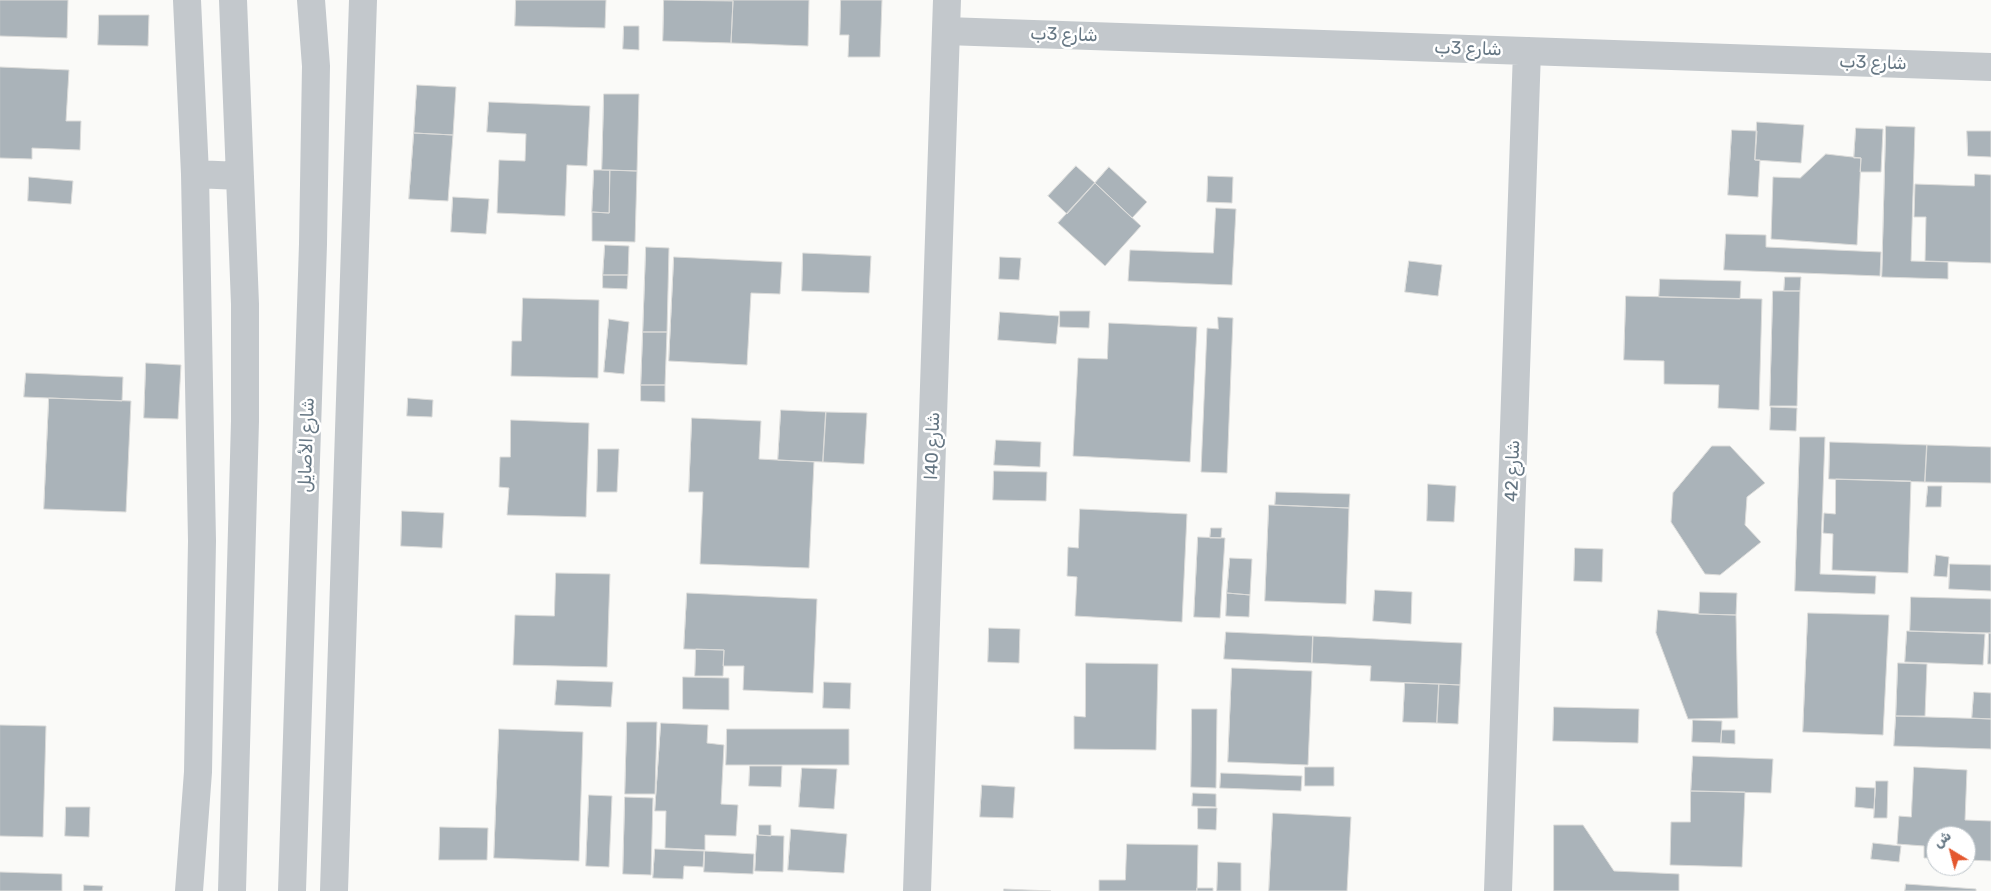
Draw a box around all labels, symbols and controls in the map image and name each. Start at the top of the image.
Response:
street label: شارع 3ب [1030,23,1098,47]
street label: شارع 3ب [1434,37,1502,61]
street label: شارع 3ب [1839,51,1907,75]
street label: شارع الأصايل [295,397,319,493]
street label: شارع 40ا [921,412,945,480]
street label: شارع 42 [1501,440,1525,502]
north arrow [1926,826,1976,876]
text: ش [1930,827,1954,852]

